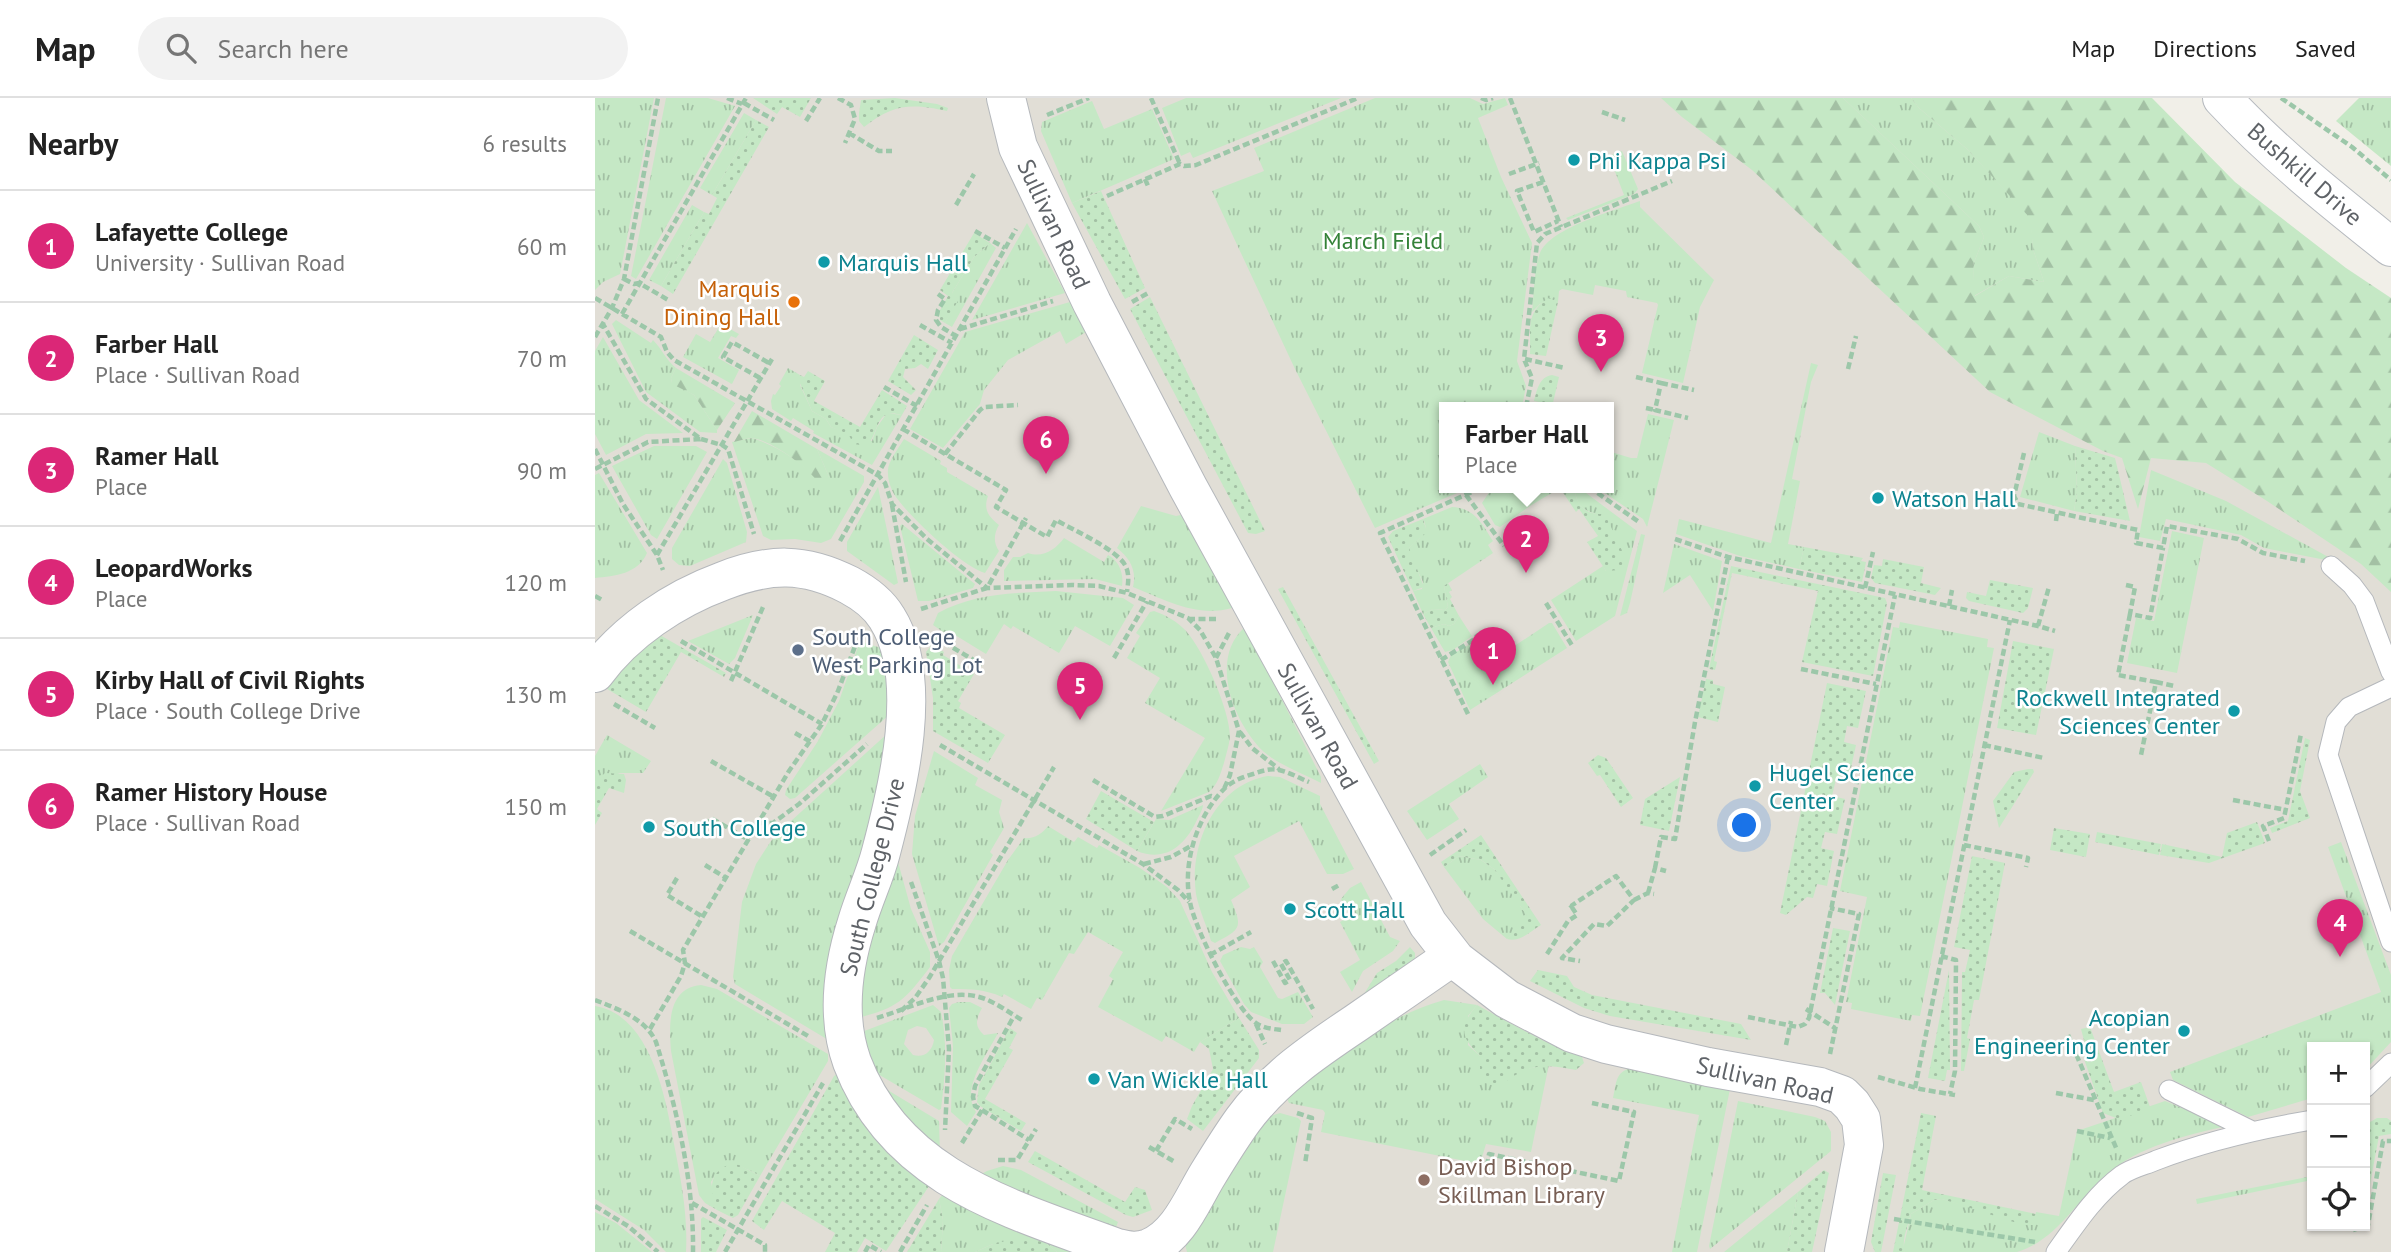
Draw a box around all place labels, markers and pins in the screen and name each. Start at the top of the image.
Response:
place label: Phi Kappa Psi [1588,145,1727,176]
marker: Phi Kappa Psi [1566,152,1582,168]
place label: Marquis Hall [838,247,968,278]
marker: Marquis Hall [816,254,832,270]
place label: Marquis Dining Hall [664,273,780,332]
marker: Marquis Dining Hall [786,294,802,310]
pin: 3 [1578,314,1624,372]
pin: 6 [1023,416,1069,474]
place label: Watson Hall [1892,483,2015,514]
marker: Watson Hall [1870,490,1886,506]
pin: 2 [1503,515,1549,573]
place label: South College West Parking Lot [812,621,983,680]
pin: 1 [1470,627,1516,685]
marker: South College West Parking Lot [790,642,806,658]
pin: 5 [1057,662,1103,720]
place label: Rockwell Integrated Sciences Center [2016,682,2220,741]
marker: Rockwell Integrated Sciences Center [2226,703,2242,719]
place label: Hugel Science Center [1769,757,1914,816]
marker: Hugel Science Center [1747,778,1763,794]
place label: South College [663,812,806,843]
marker: South College [641,819,657,835]
place label: Scott Hall [1304,894,1405,925]
pin: 4 [2317,899,2363,957]
marker: Scott Hall [1282,901,1298,917]
place label: Acopian Engineering Center [1974,1002,2170,1061]
marker: Acopian Engineering Center [2176,1023,2192,1039]
place label: Van Wickle Hall [1107,1064,1268,1095]
marker: Van Wickle Hall [1086,1071,1102,1087]
place label: David Bishop Skillman Library [1438,1151,1605,1210]
marker: David Bishop Skillman Library [1416,1172,1432,1188]

